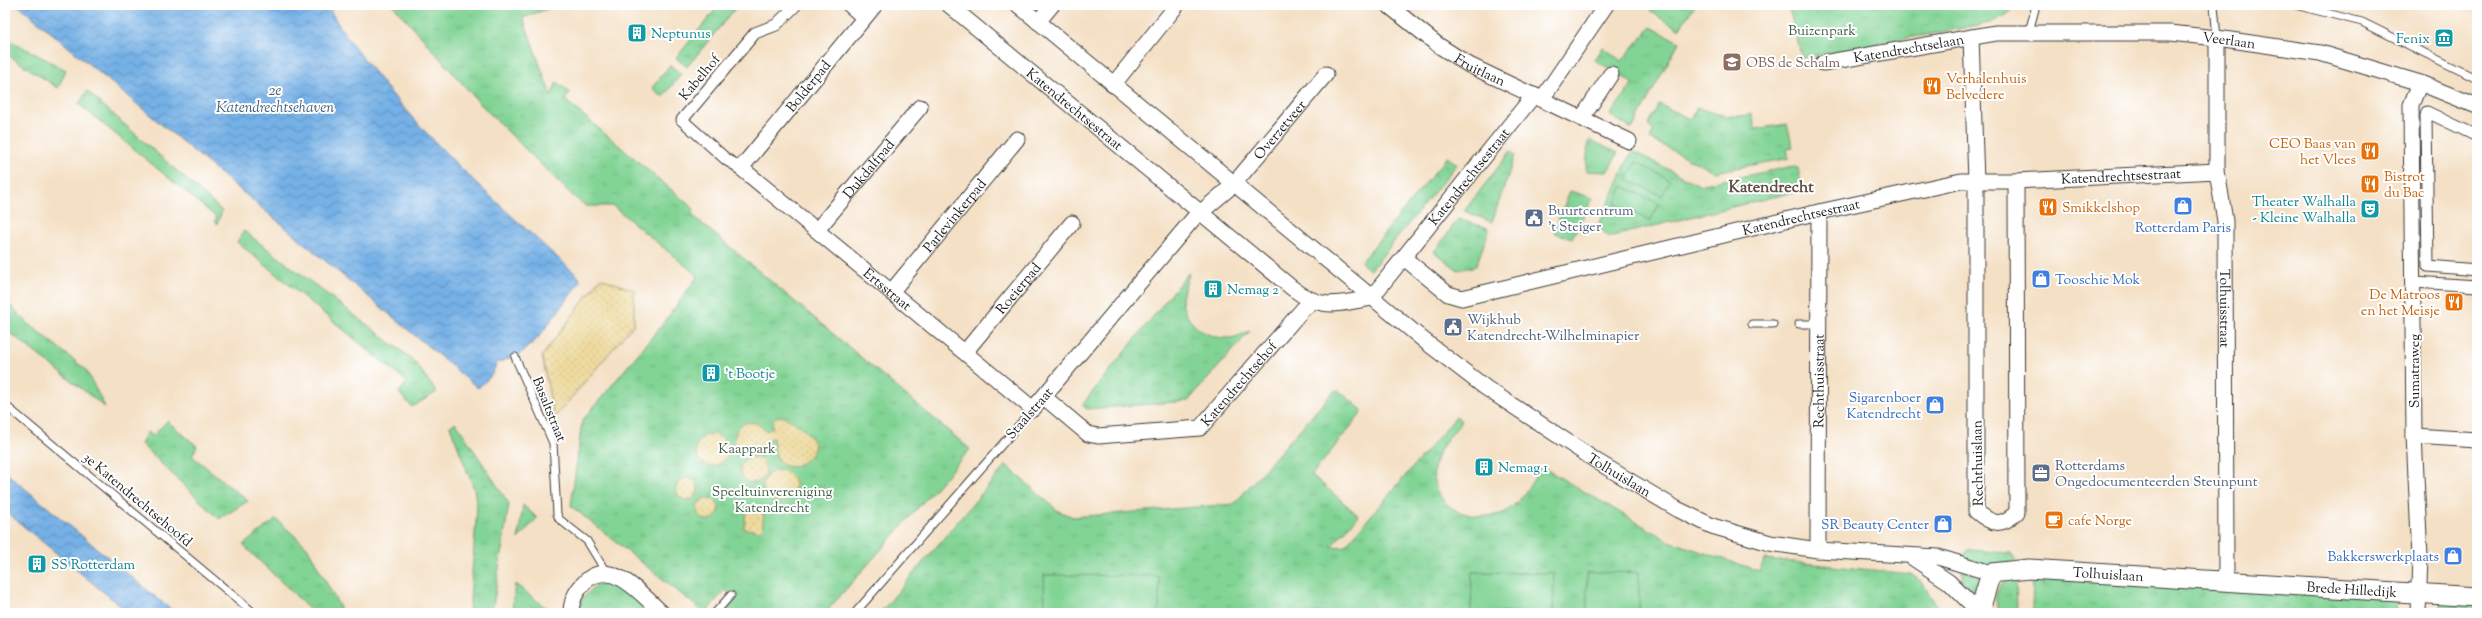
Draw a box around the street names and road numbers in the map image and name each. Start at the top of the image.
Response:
street label: Veerlaan [2201,29,2257,55]
street label: Katendrechtselaan [1852,31,1966,70]
street label: Kabelhof [675,50,727,106]
street label: Fruitlaan [1450,50,1508,93]
street label: Bolderpad [782,57,837,118]
street label: Katendrechtsestraat [1021,64,1126,156]
street label: Overzetveer [1250,96,1312,165]
street label: Katendrechtsestraat [1425,125,1516,231]
street label: Dukdalfpad [839,136,901,204]
street label: Katendrechtsestraat [2061,165,2182,191]
street label: Parlevinkerpad [919,175,992,258]
street label: Katendrechtsestraat [1741,195,1862,242]
street label: Roeierpad [992,259,1047,319]
street label: Ertsstraat [858,265,915,317]
street label: Tolhuisstraat [2213,269,2233,348]
street label: Rechthuisstraat [1810,334,1831,428]
street label: Sumatraweg [2406,334,2426,408]
street label: Katendrechtsehof [1197,337,1284,432]
street label: Basaltstraat [526,374,570,446]
street label: Staalstraat [1002,384,1059,445]
street label: Rechthuislaan [1968,420,1990,506]
street label: 3e Katendrechtsehoofd [78,449,196,552]
street label: Tolhuislaan [1583,450,1654,503]
street label: Tolhuislaan [2072,564,2144,588]
street label: Brede Hilledijk [2306,578,2398,604]

